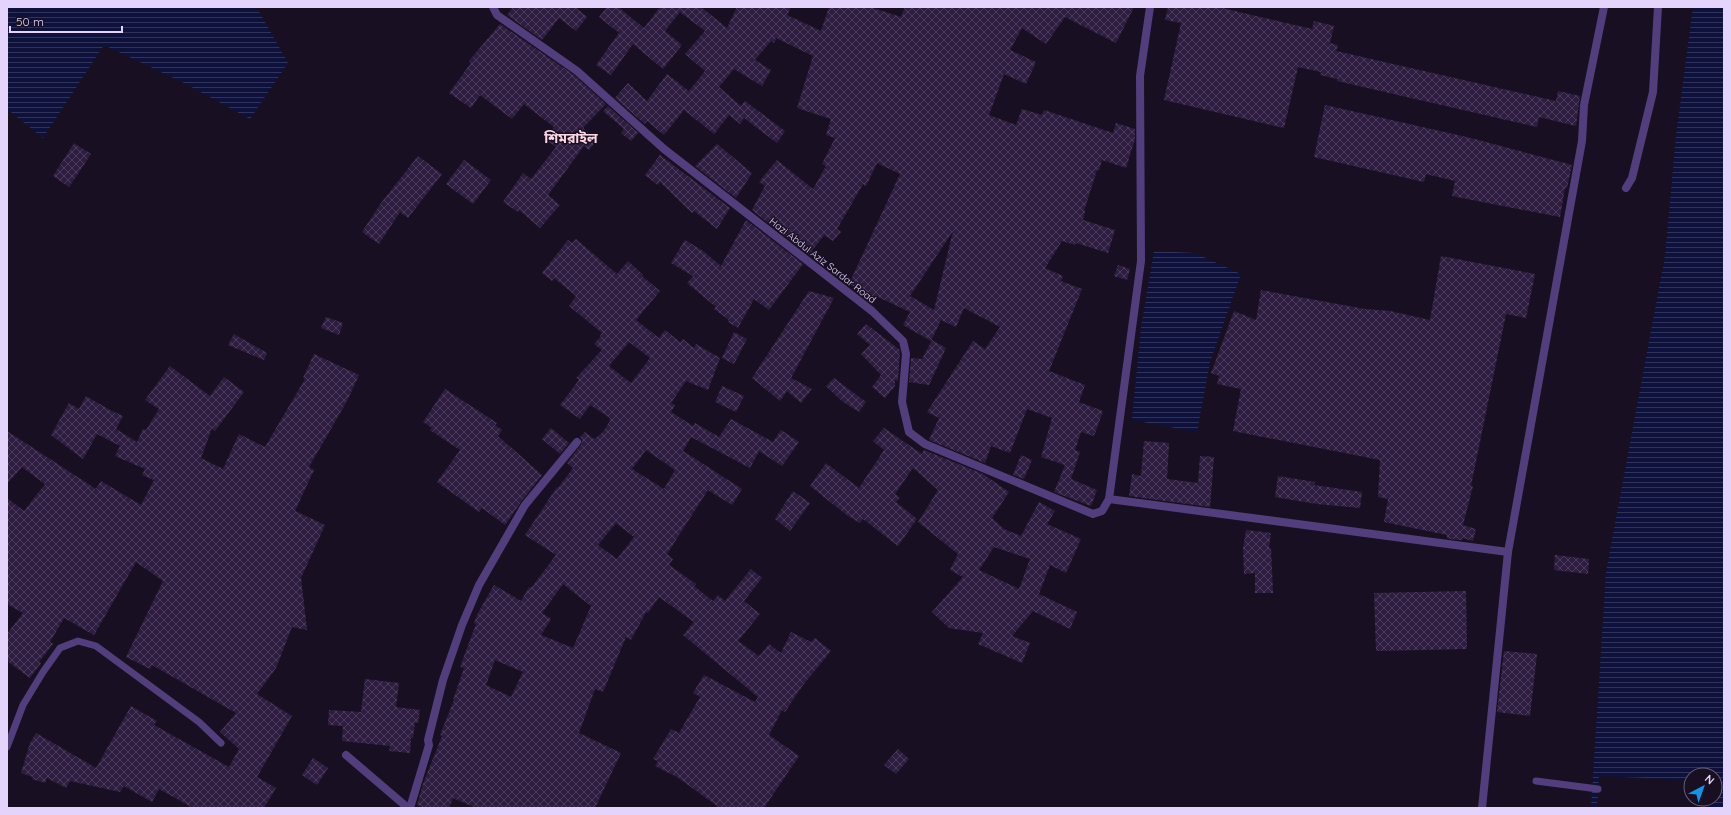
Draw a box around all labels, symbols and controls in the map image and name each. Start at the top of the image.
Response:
scale bar [10,8,122,34]
text: 50 m [16,14,44,29]
district label: শিমরাইল [543,129,598,147]
street label: Hazi Abdul Aziz Sardar Road [767,215,879,306]
north arrow [1683,767,1723,807]
text: N [1702,772,1717,787]

